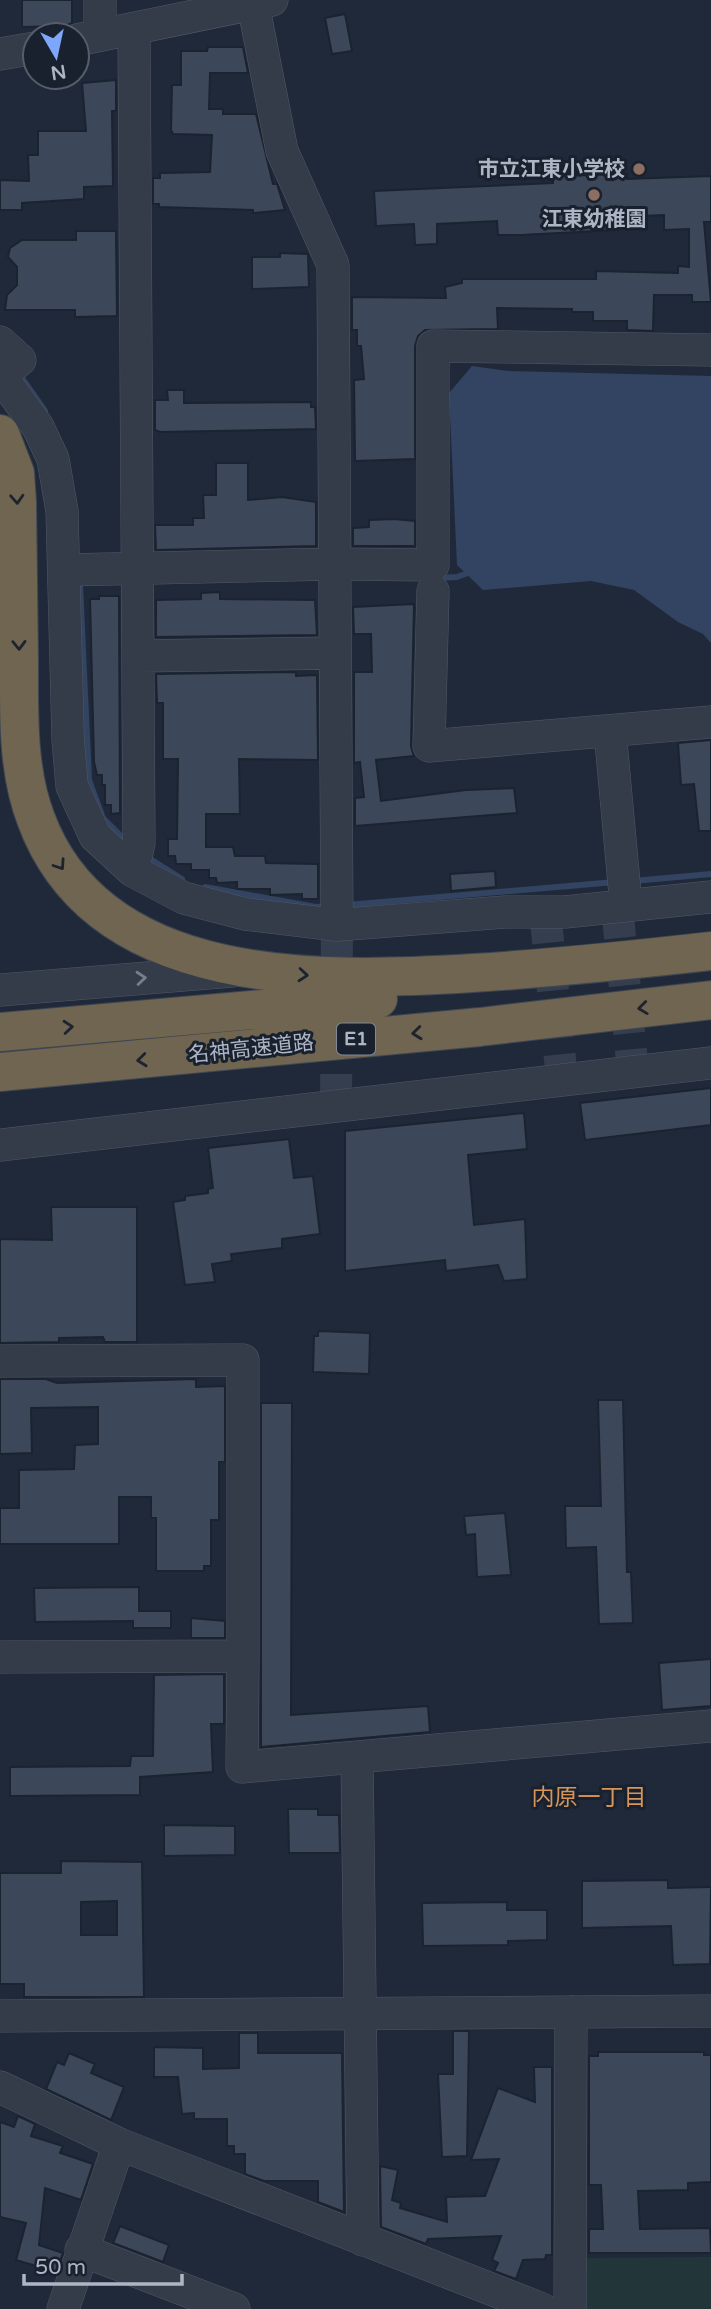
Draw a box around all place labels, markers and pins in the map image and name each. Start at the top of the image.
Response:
place label: 市立江東小学校 [478,157,625,182]
marker: 市立江東小学校 [631,161,647,177]
marker: 江東幼稚園 [586,187,602,203]
place label: 江東幼稚園 [542,207,647,232]

